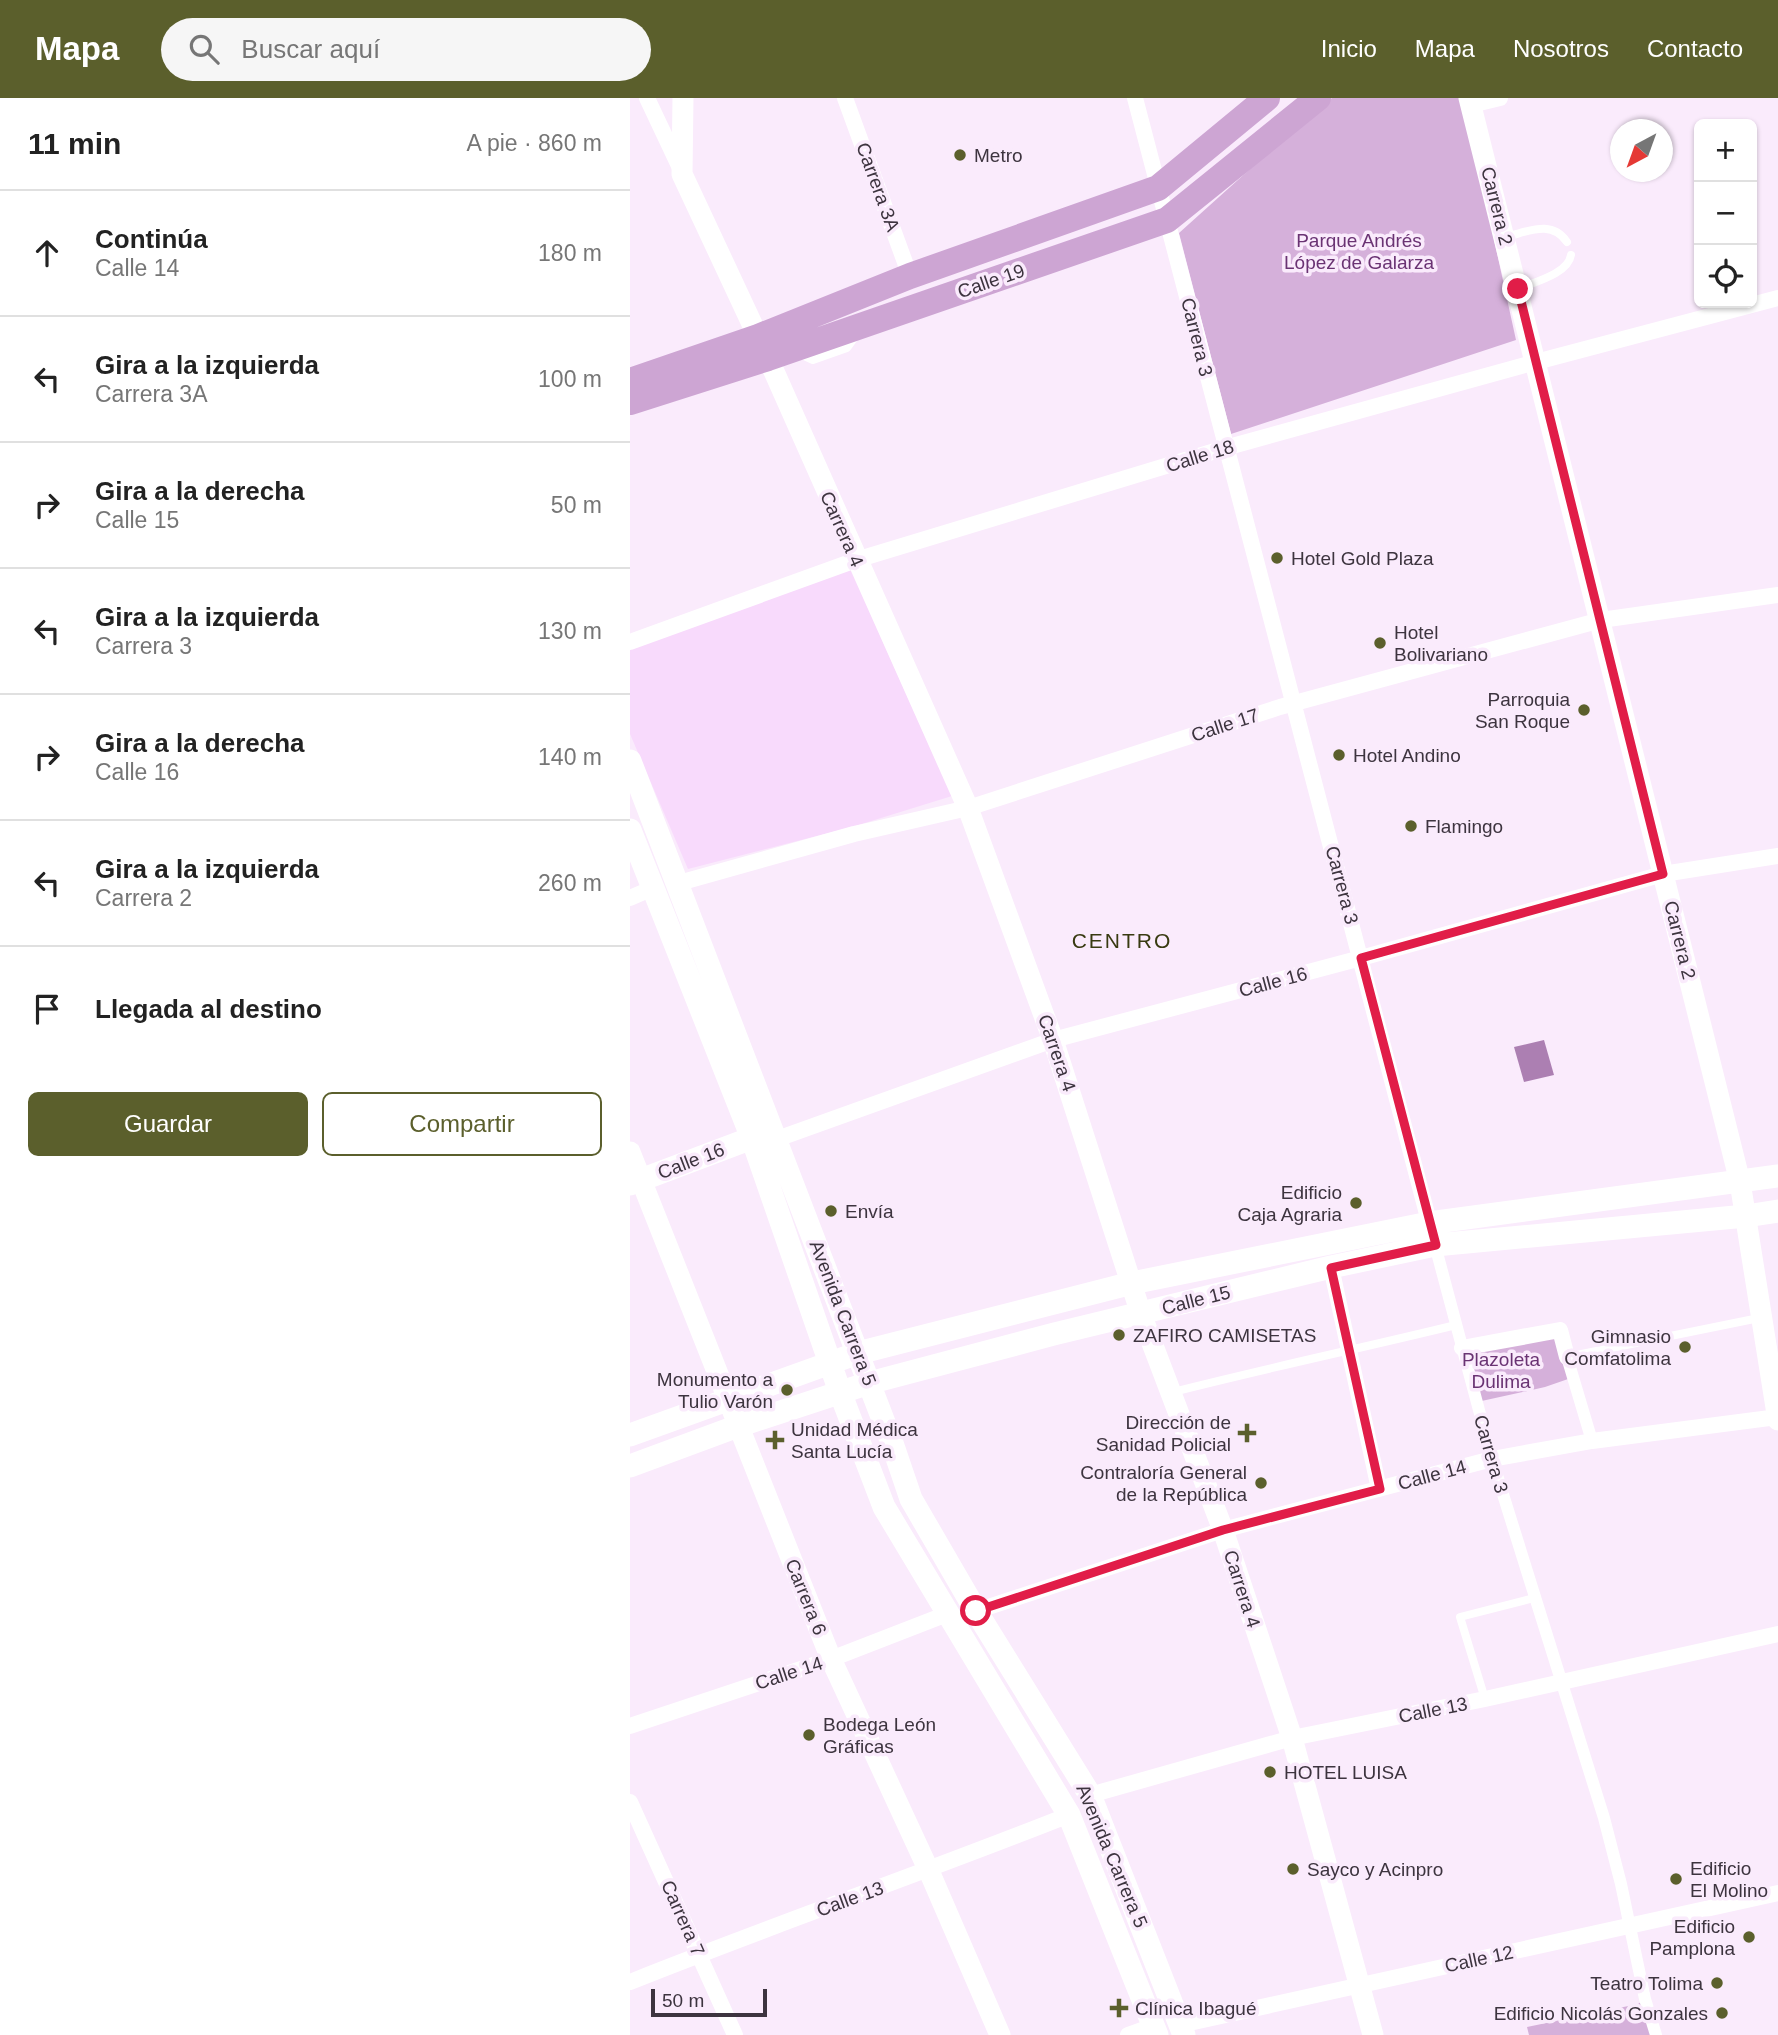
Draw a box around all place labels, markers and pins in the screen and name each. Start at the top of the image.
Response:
place label: Metro [974,145,1023,166]
marker: Metro [952,147,968,163]
place label: Hotel Gold Plaza [1291,548,1434,569]
marker: Hotel Gold Plaza [1269,550,1285,566]
place label: Hotel Bolivariano [1394,622,1488,665]
marker: Hotel Bolivariano [1372,635,1388,651]
place label: Parroquia San Roque [1475,689,1570,732]
marker: Parroquia San Roque [1576,702,1592,718]
place label: Hotel Andino [1353,745,1461,766]
marker: Hotel Andino [1331,747,1347,763]
place label: Flamingo [1425,816,1503,837]
marker: Flamingo [1403,818,1419,834]
place label: Edificio Caja Agraria [1237,1182,1342,1225]
marker: Edificio Caja Agraria [1348,1195,1364,1211]
place label: Envía [845,1201,894,1222]
marker: Envía [823,1203,839,1219]
place label: ZAFIRO CAMISETAS [1133,1325,1316,1346]
place label: Gimnasio Comfatolima [1564,1326,1671,1369]
marker: ZAFIRO CAMISETAS [1111,1327,1127,1343]
marker: Gimnasio Comfatolima [1677,1339,1693,1355]
place label: Monumento a Tulio Varón [657,1369,773,1412]
marker: Monumento a Tulio Varón [779,1382,795,1398]
place label: Dirección de Sanidad Policial [1096,1412,1231,1455]
place label: Unidad Médica Santa Lucía [791,1419,918,1462]
marker: Dirección de Sanidad Policial [1237,1423,1257,1443]
marker: Unidad Médica Santa Lucía [765,1430,785,1450]
place label: Contraloría General de la República [1080,1462,1247,1505]
marker: Contraloría General de la República [1253,1475,1269,1491]
place label: Bodega León Gráficas [823,1714,936,1757]
marker: Bodega León Gráficas [801,1727,817,1743]
place label: HOTEL LUISA [1284,1762,1407,1783]
marker: HOTEL LUISA [1262,1764,1278,1780]
place label: Edificio El Molino [1690,1858,1768,1901]
place label: Sayco y Acinpro [1307,1859,1443,1880]
marker: Sayco y Acinpro [1285,1861,1301,1877]
marker: Edificio El Molino [1668,1871,1684,1887]
place label: Edificio Pamplona [1649,1916,1735,1959]
marker: Edificio Pamplona [1741,1929,1757,1945]
place label: Teatro Tolima [1590,1973,1703,1994]
marker: Teatro Tolima [1709,1975,1725,1991]
marker: Clínica Ibagué [1109,1998,1129,2018]
place label: Clínica Ibagué [1135,1998,1256,2019]
place label: Edificio Nicolás Gonzales [1494,2003,1708,2024]
marker: Edificio Nicolás Gonzales [1714,2005,1730,2021]

